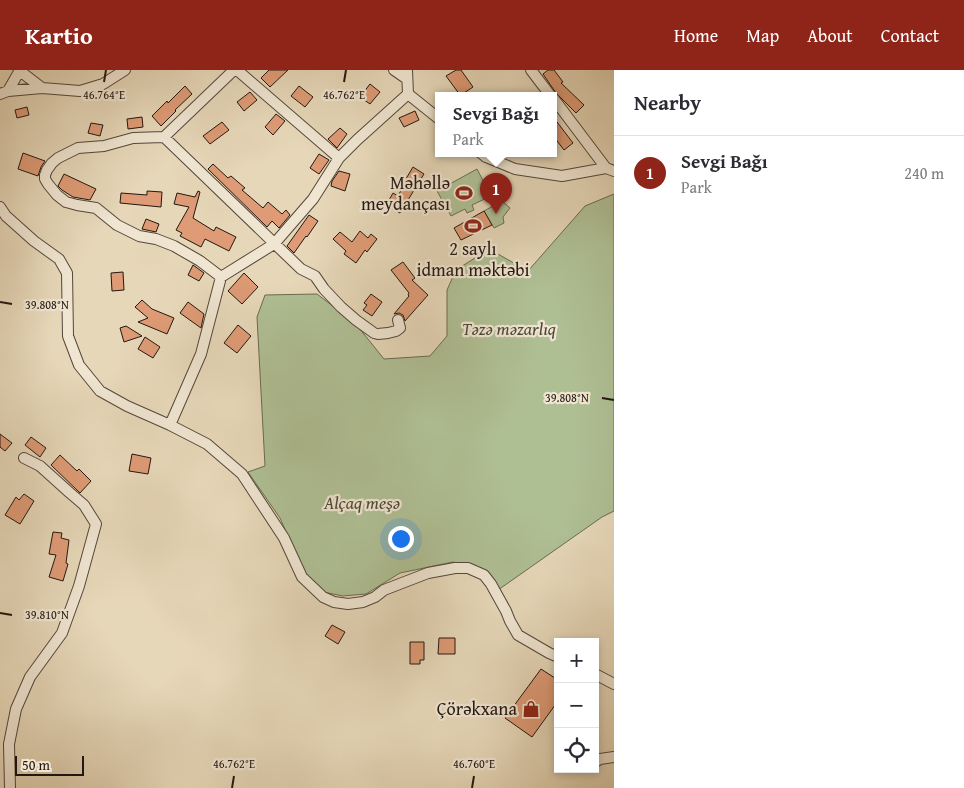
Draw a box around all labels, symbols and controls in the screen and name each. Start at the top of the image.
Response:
text: Kartio [25,18,93,53]
text: Home [674,22,718,49]
text: Map [746,22,779,49]
text: About [807,22,853,49]
text: Contact [881,22,939,49]
text: 46.764°E [83,86,125,103]
text: 46.762°E [323,86,365,103]
text: Nearby [634,87,701,118]
popup [435,92,557,157]
text: Sevgi Bağı [453,99,539,127]
text: Park [453,127,484,151]
text: Sevgi Bağı [681,147,768,175]
text: 1 [646,161,654,185]
text: 240 m [904,161,944,185]
place label: Məhəllə meydançası [361,169,450,217]
pin: 1 [480,173,512,214]
text: Park [681,175,712,199]
sports icon: Məhəllə meydançası [454,183,474,203]
sports icon: 2 saylı idman məktəbi [463,216,483,236]
place label: 2 saylı idman məktəbi [416,235,530,283]
text: 39.808°N [25,296,69,313]
park label: Təzə məzarlıq [462,315,557,342]
text: 39.808°N [545,389,589,406]
park label: Alçaq meşə [323,489,400,516]
your location [388,526,414,552]
text: 39.810°N [25,606,69,623]
map controls [554,638,599,773]
button: + [554,638,599,683]
button: − [554,683,599,728]
place label: Çörəkxana [437,695,517,722]
shop icon: Çörəkxana [521,699,541,719]
button: locate [554,728,599,773]
scale bar [15,753,84,776]
text: 50 m [22,755,50,775]
text: 46.762°E [213,755,255,772]
text: 46.760°E [453,755,495,772]

